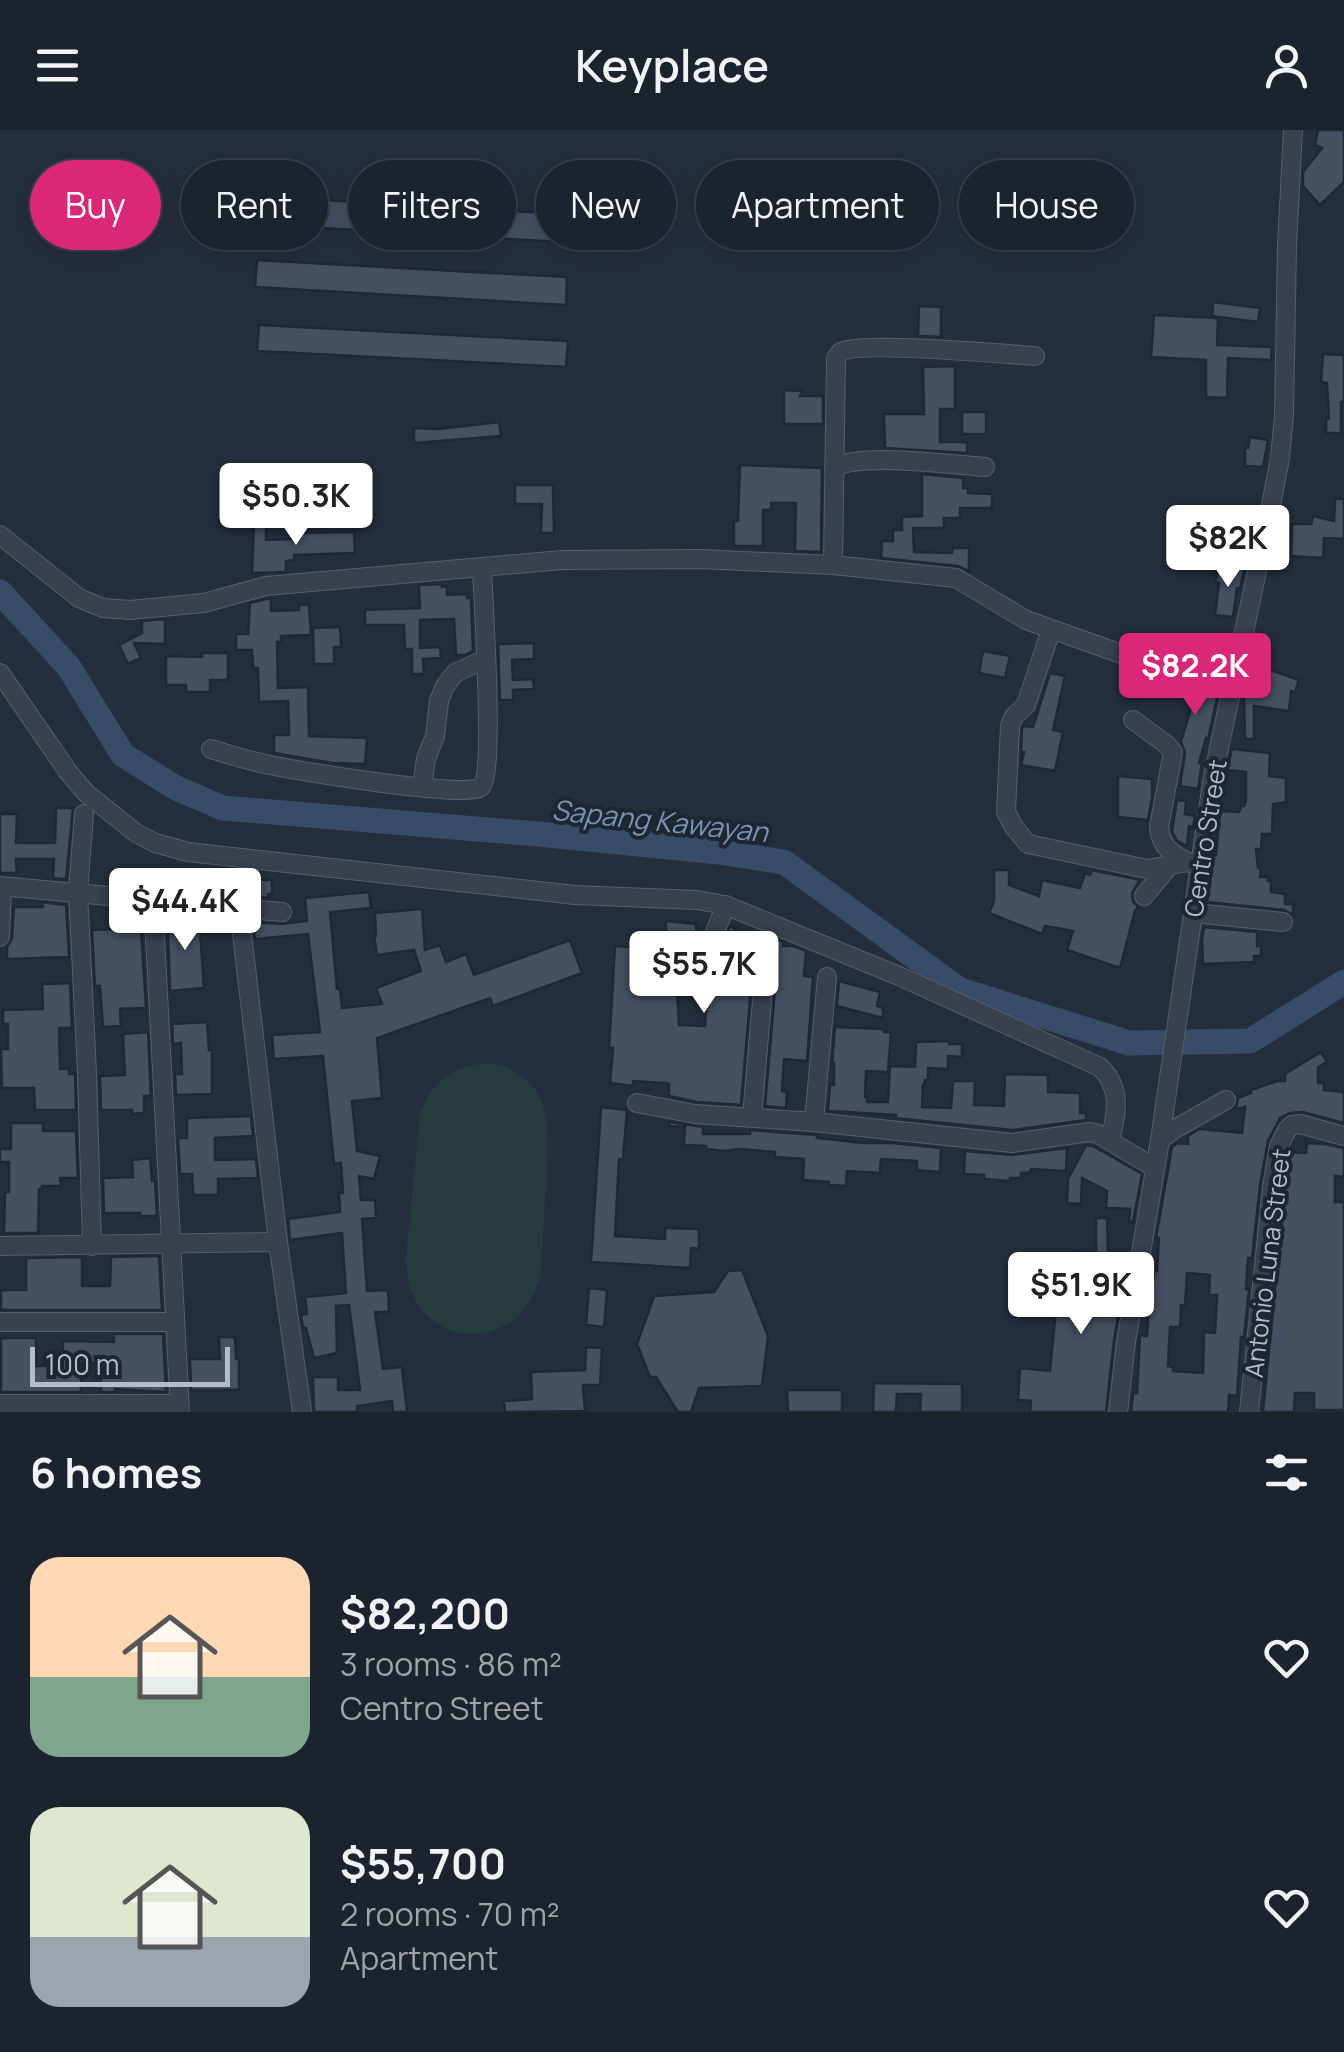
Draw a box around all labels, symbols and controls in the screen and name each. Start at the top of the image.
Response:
text: Keyplace [575,34,769,96]
icon: menu [30,38,85,93]
icon: person [1259,38,1314,93]
chip: Buy [30,160,161,250]
chip: Rent [181,160,328,250]
chip: Filters [348,160,516,250]
chip: New [536,160,676,250]
chip: Apartment [696,160,939,250]
chip: House [959,160,1134,250]
pin: $50.3K [215,463,377,548]
text: $50.3K [242,473,350,517]
pin: $82K [1169,505,1287,590]
text: $82K [1188,515,1268,559]
pin: $82.2K [1114,633,1276,718]
text: $82.2K [1141,643,1249,687]
street label: Centro Street [1175,757,1235,919]
water label: Sapang Kawayan [550,790,771,850]
pin: $44.4K [104,868,266,953]
text: $44.4K [131,878,239,922]
pin: $55.7K [623,931,785,1016]
text: $55.7K [651,941,757,985]
street label: Antonio Luna Street [1236,1147,1298,1379]
pin: $51.9K [1000,1252,1162,1337]
text: $51.9K [1030,1262,1132,1306]
scale bar [30,1342,230,1386]
text: 100 m [45,1345,119,1383]
text: 6 homes [30,1443,202,1501]
icon: filters [1259,1445,1314,1500]
text: $82,200 [340,1584,510,1642]
icon: home [110,1597,230,1717]
icon: heart [1259,1630,1314,1685]
text: 3 rooms · 86 m² [340,1642,562,1686]
text: Centro Street [340,1686,543,1730]
text: $55,700 [340,1834,506,1892]
icon: home [110,1847,230,1967]
icon: heart [1259,1880,1314,1935]
text: 2 rooms · 70 m² [340,1892,560,1936]
text: Apartment [340,1936,498,1980]

